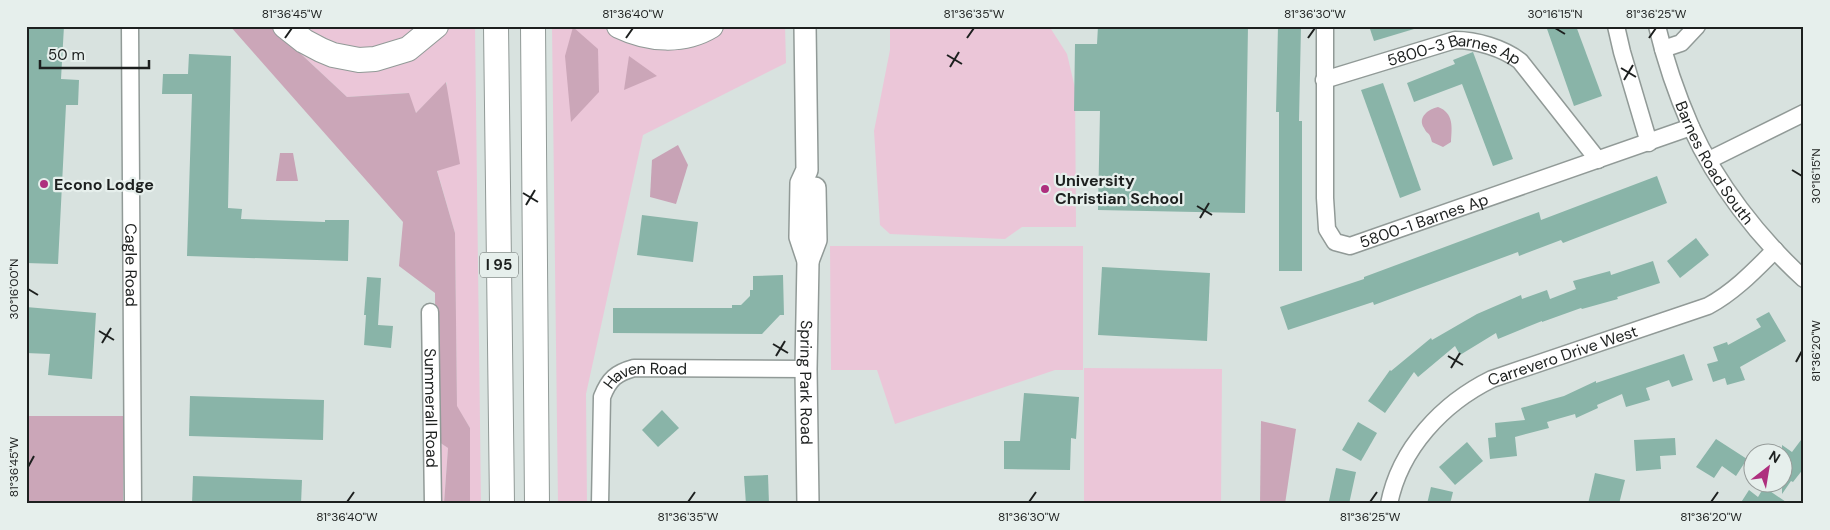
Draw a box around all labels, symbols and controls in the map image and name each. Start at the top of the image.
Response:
text: 81°36'45"W [262,6,323,22]
text: 81°36'40"W [602,6,664,22]
text: 81°36'35"W [944,6,1005,22]
text: 81°36'30"W [1284,6,1346,22]
text: 30°16'15"N [1527,6,1583,22]
text: 81°36'25"W [1626,6,1687,22]
text: 5800-3 Barnes Ap [1384,29,1525,71]
scale bar [40,38,149,70]
text: 50 m [48,45,85,65]
street label: 5800-3 Barnes Ap [1383,53,1523,77]
street label: Barnes Road South [1671,98,1759,228]
text: 30°16'15"N [1808,148,1824,204]
place label: University Christian School [1055,170,1183,209]
place label: Econo Lodge [54,174,154,195]
marker: Econo Lodge [38,178,50,190]
marker: University Christian School [1039,183,1051,195]
street label: 5800-1 Barnes Ap [1357,188,1491,252]
street label: Cagle Road [121,223,142,307]
road number: I 95 [480,252,518,278]
text: 30°16'00"N [6,259,22,319]
street label: Spring Park Road [795,320,818,445]
street label: Carrevero Drive West [1485,320,1640,390]
text: 81°36'20"W [1808,320,1824,382]
street label: Summerall Road [420,348,443,468]
street label: Haven Road [598,357,687,393]
text: 81°36'45"W [6,436,22,497]
north arrow [1742,442,1792,492]
text: N [1766,447,1784,467]
text: 81°36'40"W [316,509,378,525]
text: 81°36'35"W [658,509,719,525]
text: 81°36'30"W [998,509,1060,525]
text: 81°36'25"W [1340,509,1401,525]
text: 81°36'20"W [1680,509,1742,525]

